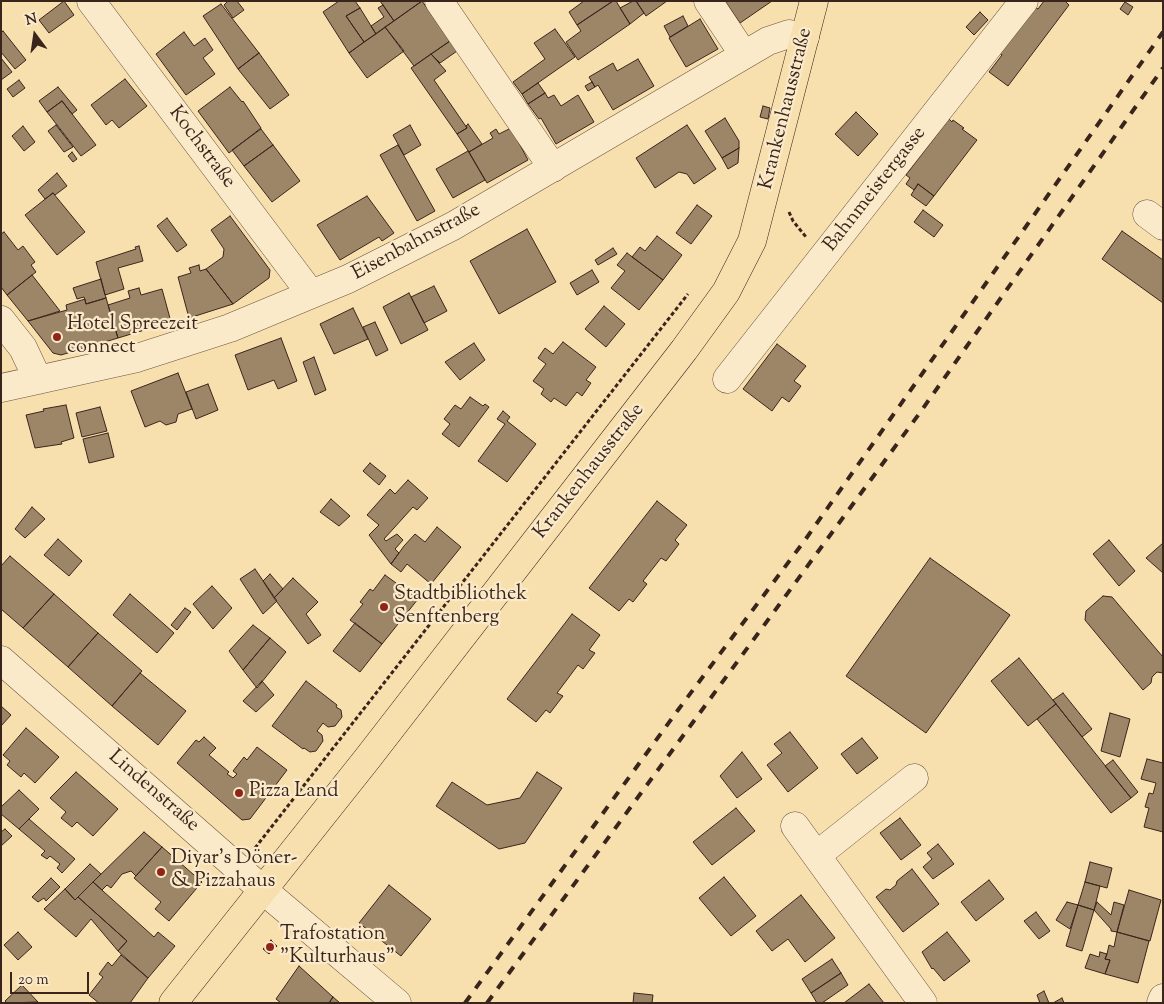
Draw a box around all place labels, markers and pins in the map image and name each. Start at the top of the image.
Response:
place label: Hotel Spreezeit connect [67,314,198,361]
marker: Hotel Spreezeit connect [51,331,63,343]
place label: Stadtbibliothek Senftenberg [394,584,527,631]
marker: Stadtbibliothek Senftenberg [378,601,390,613]
place label: Pizza Land [249,781,338,805]
marker: Pizza Land [233,787,245,799]
place label: Diyar's Döner- & Pizzahaus [171,848,298,895]
marker: Diyar's Döner- & Pizzahaus [155,866,167,878]
place label: Trafostation "Kulturhaus" [280,924,395,971]
marker: Trafostation "Kulturhaus" [264,941,276,953]

